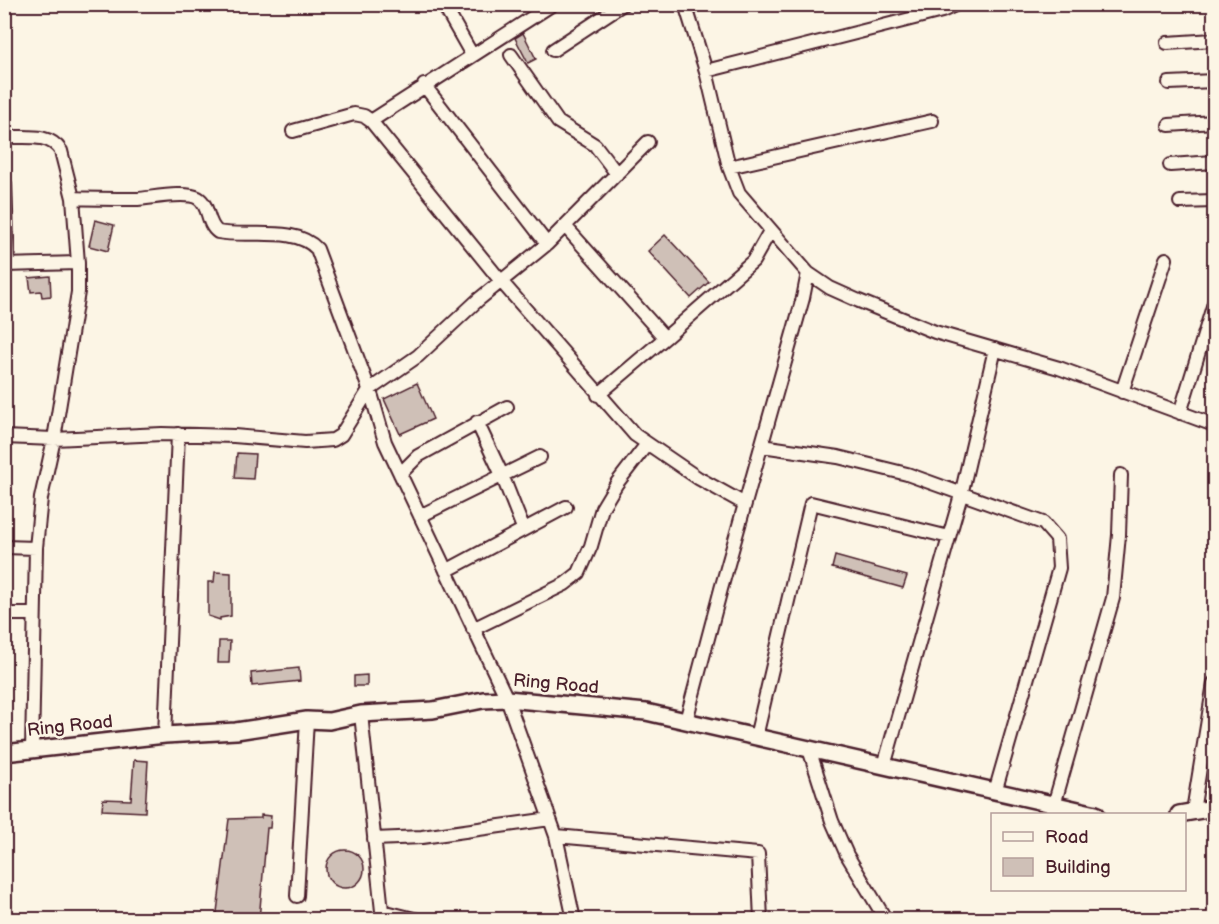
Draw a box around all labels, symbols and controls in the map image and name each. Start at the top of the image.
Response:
street label: Ring Road [512,670,600,698]
street label: Ring Road [26,711,114,741]
legend [991,813,1186,891]
text: Road [1045,827,1089,848]
text: Building [1045,857,1111,878]

